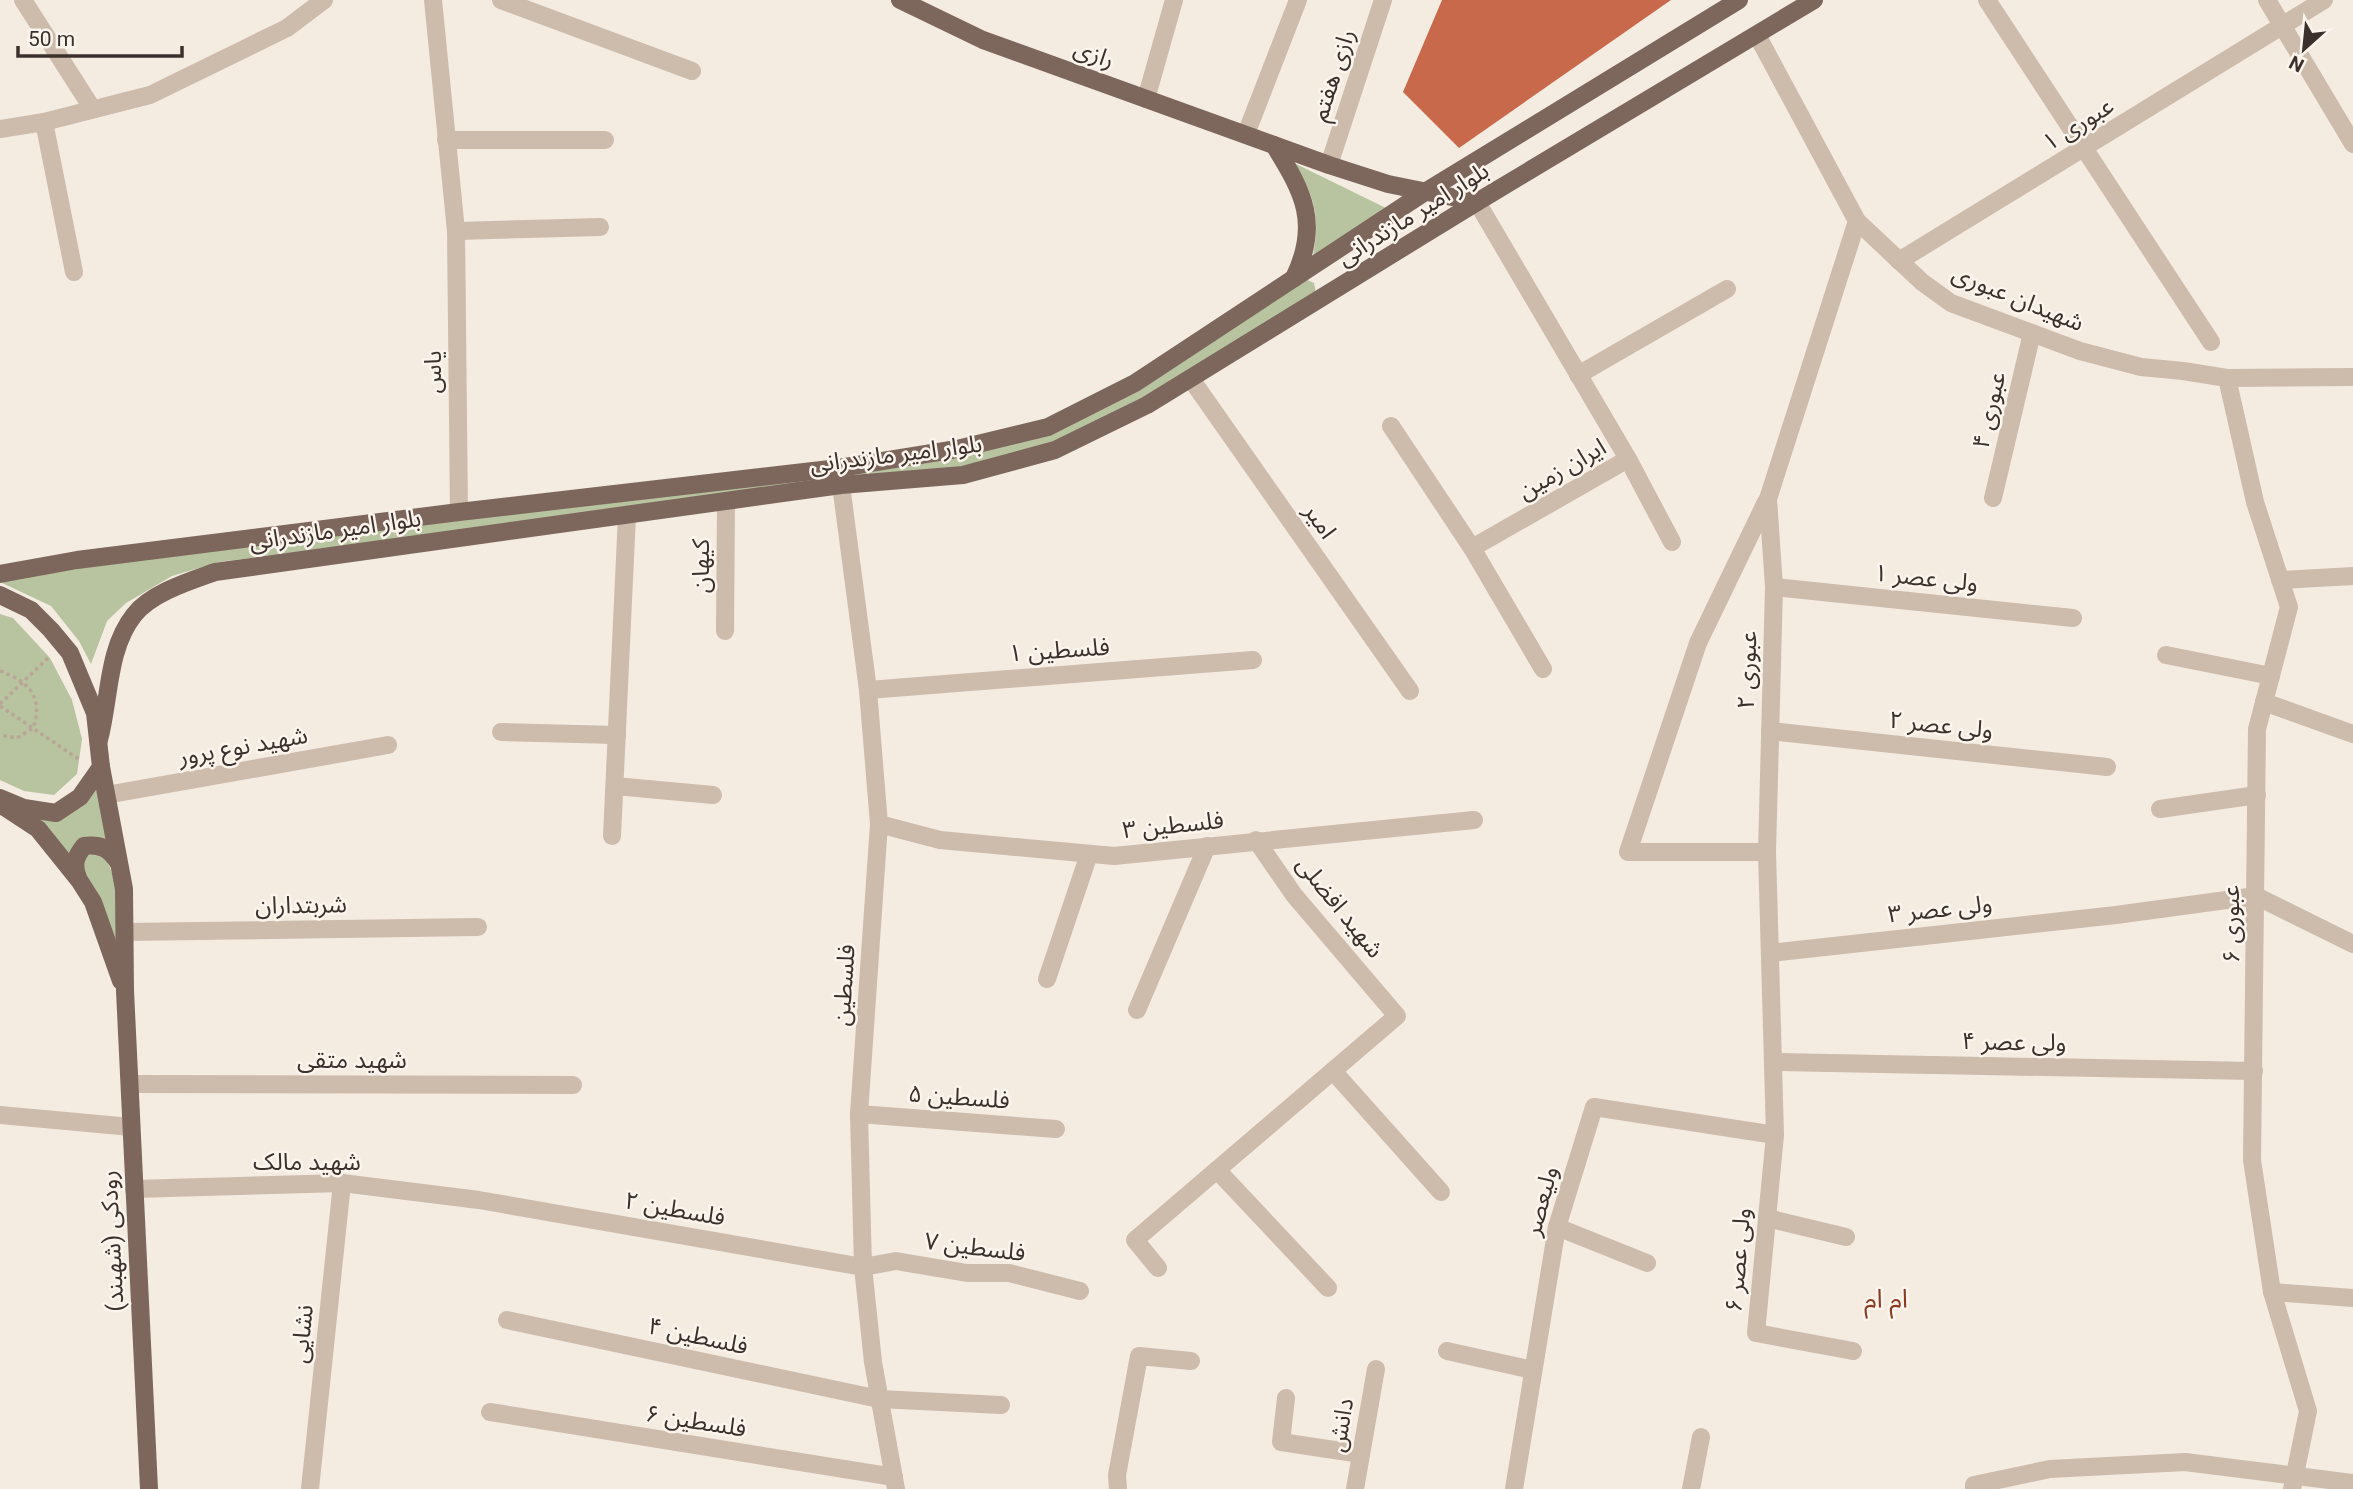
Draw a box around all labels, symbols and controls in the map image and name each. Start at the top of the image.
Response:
scale bar [18,14,182,58]
north arrow [2269,14,2339,84]
street label: رازی هفتم [1305,25,1364,125]
text: 50 m [28,27,75,51]
street label: رازی [1070,34,1118,74]
text: N [2285,50,2308,77]
street label: عبوری ۱ [2037,91,2119,157]
street label: بلوار امیر مازندرانی [1332,156,1494,272]
street label: شهیدان عبوری [1948,259,2088,337]
street label: یاس [419,350,447,394]
street label: عبوری ۴ [1967,369,2011,451]
street label: بلوار امیر مازندرانی [808,430,984,478]
street label: ایران زمین [1513,433,1611,505]
street label: امیر [1297,497,1342,544]
street label: بلوار امیر مازندرانی [247,504,423,556]
street label: کیهان [687,538,715,593]
street label: ولی عصر ۱ [1873,559,1979,597]
street label: عبوری ۲ [1732,630,1762,710]
street label: فلسطین ۱ [1007,632,1111,668]
street label: ولی عصر ۲ [1888,706,1994,744]
street label: شهید نوع پرور [175,721,310,774]
street label: فلسطین ۳ [1121,806,1225,844]
street label: شهید افضلی [1290,850,1390,964]
street label: عبوری ۶ [2217,885,2245,963]
street label: شربتداران [255,890,347,920]
street label: ولی عصر ۳ [1887,890,1993,928]
street label: فلسطین [827,943,861,1027]
street label: ولی عصر ۴ [1961,1027,2067,1057]
street label: شهید متقی [297,1046,407,1074]
street label: فلسطین ۵ [907,1079,1011,1115]
street label: شهید مالک [253,1148,361,1176]
street label: ولیعصر [1518,1163,1564,1240]
street label: رودکی (شهبند) [94,1170,130,1312]
street label: فلسطین ۲ [623,1186,727,1232]
street label: ولی عصر ۶ [1719,1207,1757,1313]
street label: فلسطین ۷ [923,1227,1027,1267]
district label: ام ام [1864,1284,1908,1319]
street label: نشایی [285,1303,319,1365]
street label: فلسطین ۴ [645,1312,751,1360]
street label: دانش [1323,1396,1359,1454]
street label: فلسطین ۶ [644,1399,748,1443]

